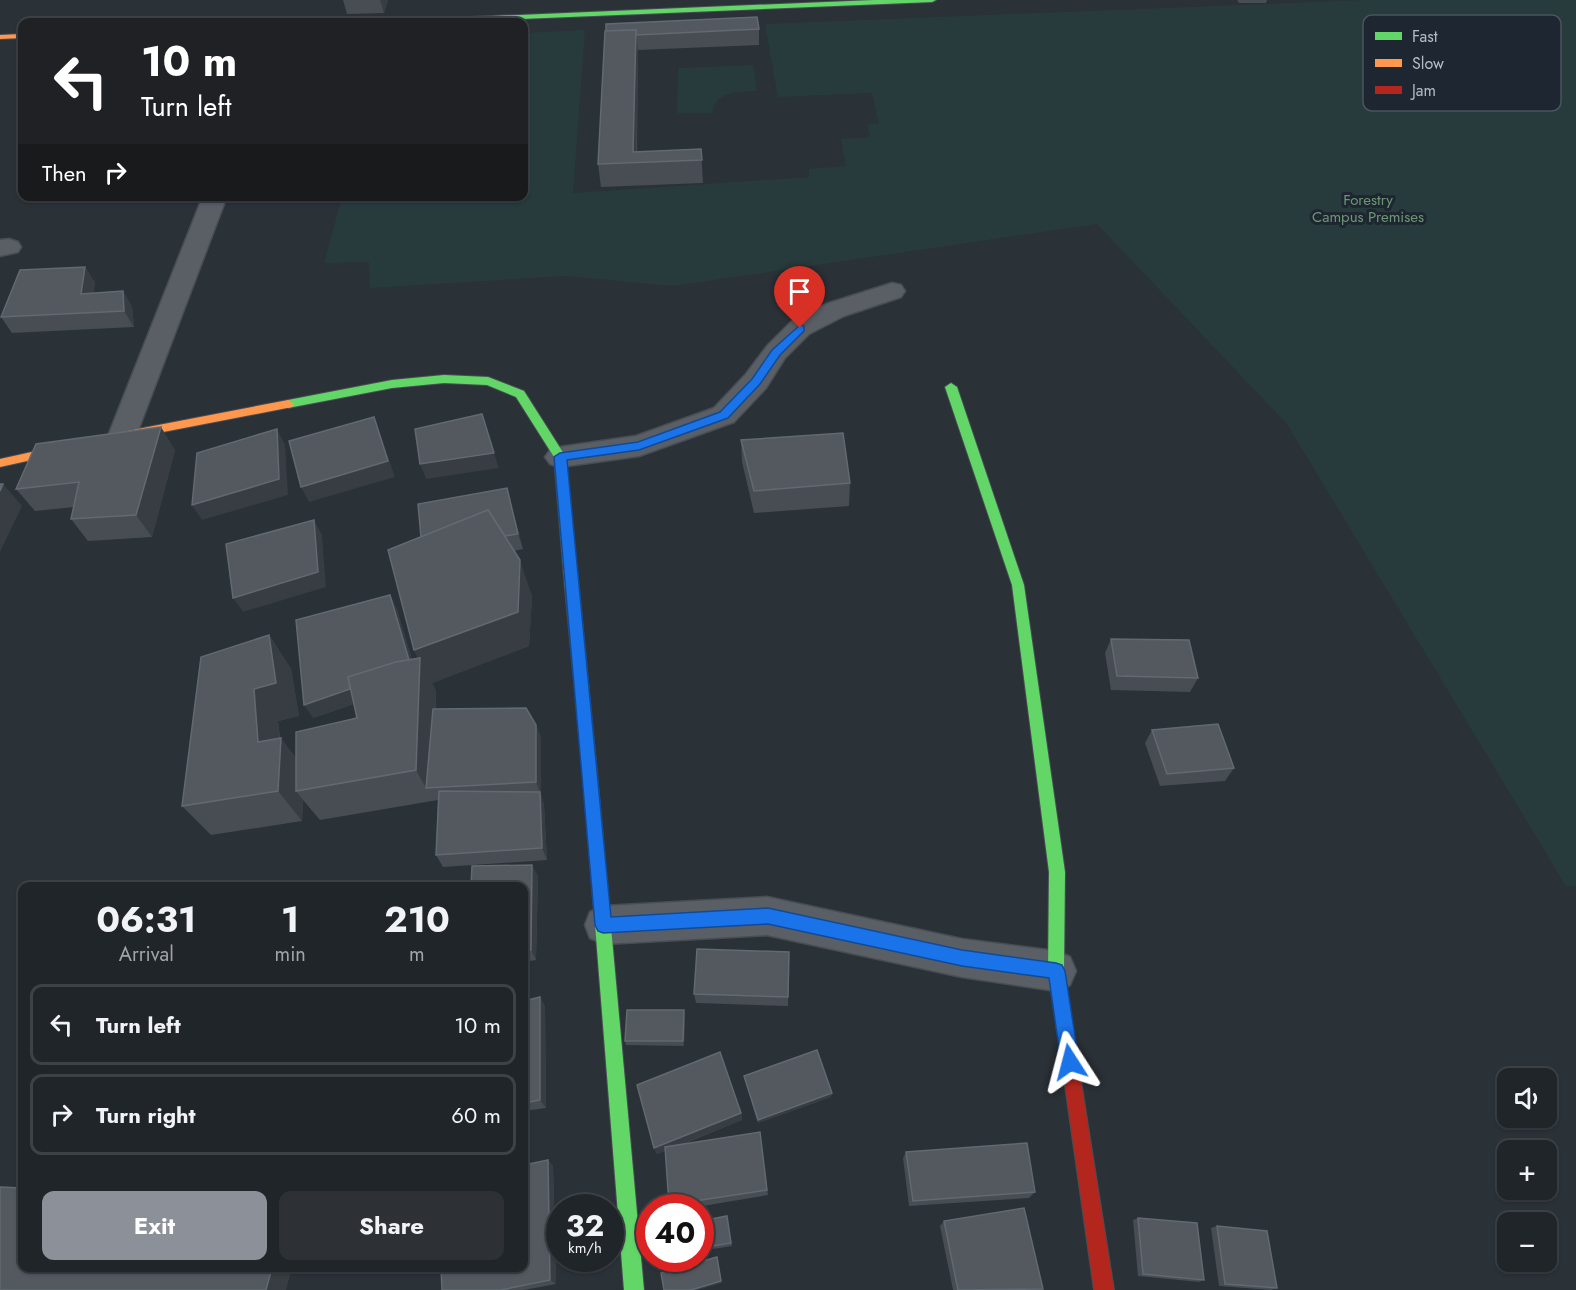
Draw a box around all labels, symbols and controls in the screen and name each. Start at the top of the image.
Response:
legend [1363,15,1561,111]
text: Fast [1412,25,1438,48]
text: 10 m [141,31,237,92]
icon: left [42,42,120,120]
text: Slow [1412,52,1444,75]
text: Jam [1410,79,1436,102]
text: Turn left [141,87,231,126]
icon: right [99,156,132,189]
text: Then [42,157,87,189]
park label: Forestry Campus Premises [1312,189,1424,228]
pin [774,266,825,328]
icon: arrive [783,275,816,308]
text: 06:31 [96,893,196,945]
text: 1 [281,893,299,945]
text: 210 [384,893,450,945]
text: Arrival [119,940,174,969]
text: min [275,940,306,969]
text: m [409,940,425,969]
icon: left [45,1008,78,1041]
text: Turn left [96,1009,181,1041]
text: 10 m [454,1009,501,1041]
position arrow [1038,1030,1102,1094]
map controls [1497,1068,1557,1272]
button: sound [1497,1068,1557,1128]
icon: right [45,1098,78,1131]
text: Turn right [96,1099,196,1131]
text: 60 m [451,1099,501,1131]
button: + [1497,1140,1557,1200]
button: Exit [42,1191,267,1260]
button: Share [279,1191,504,1260]
speed limit sign: 40 [636,1194,714,1272]
text: 32 [566,1204,604,1247]
button: − [1497,1212,1557,1272]
text: km/h [568,1237,602,1259]

